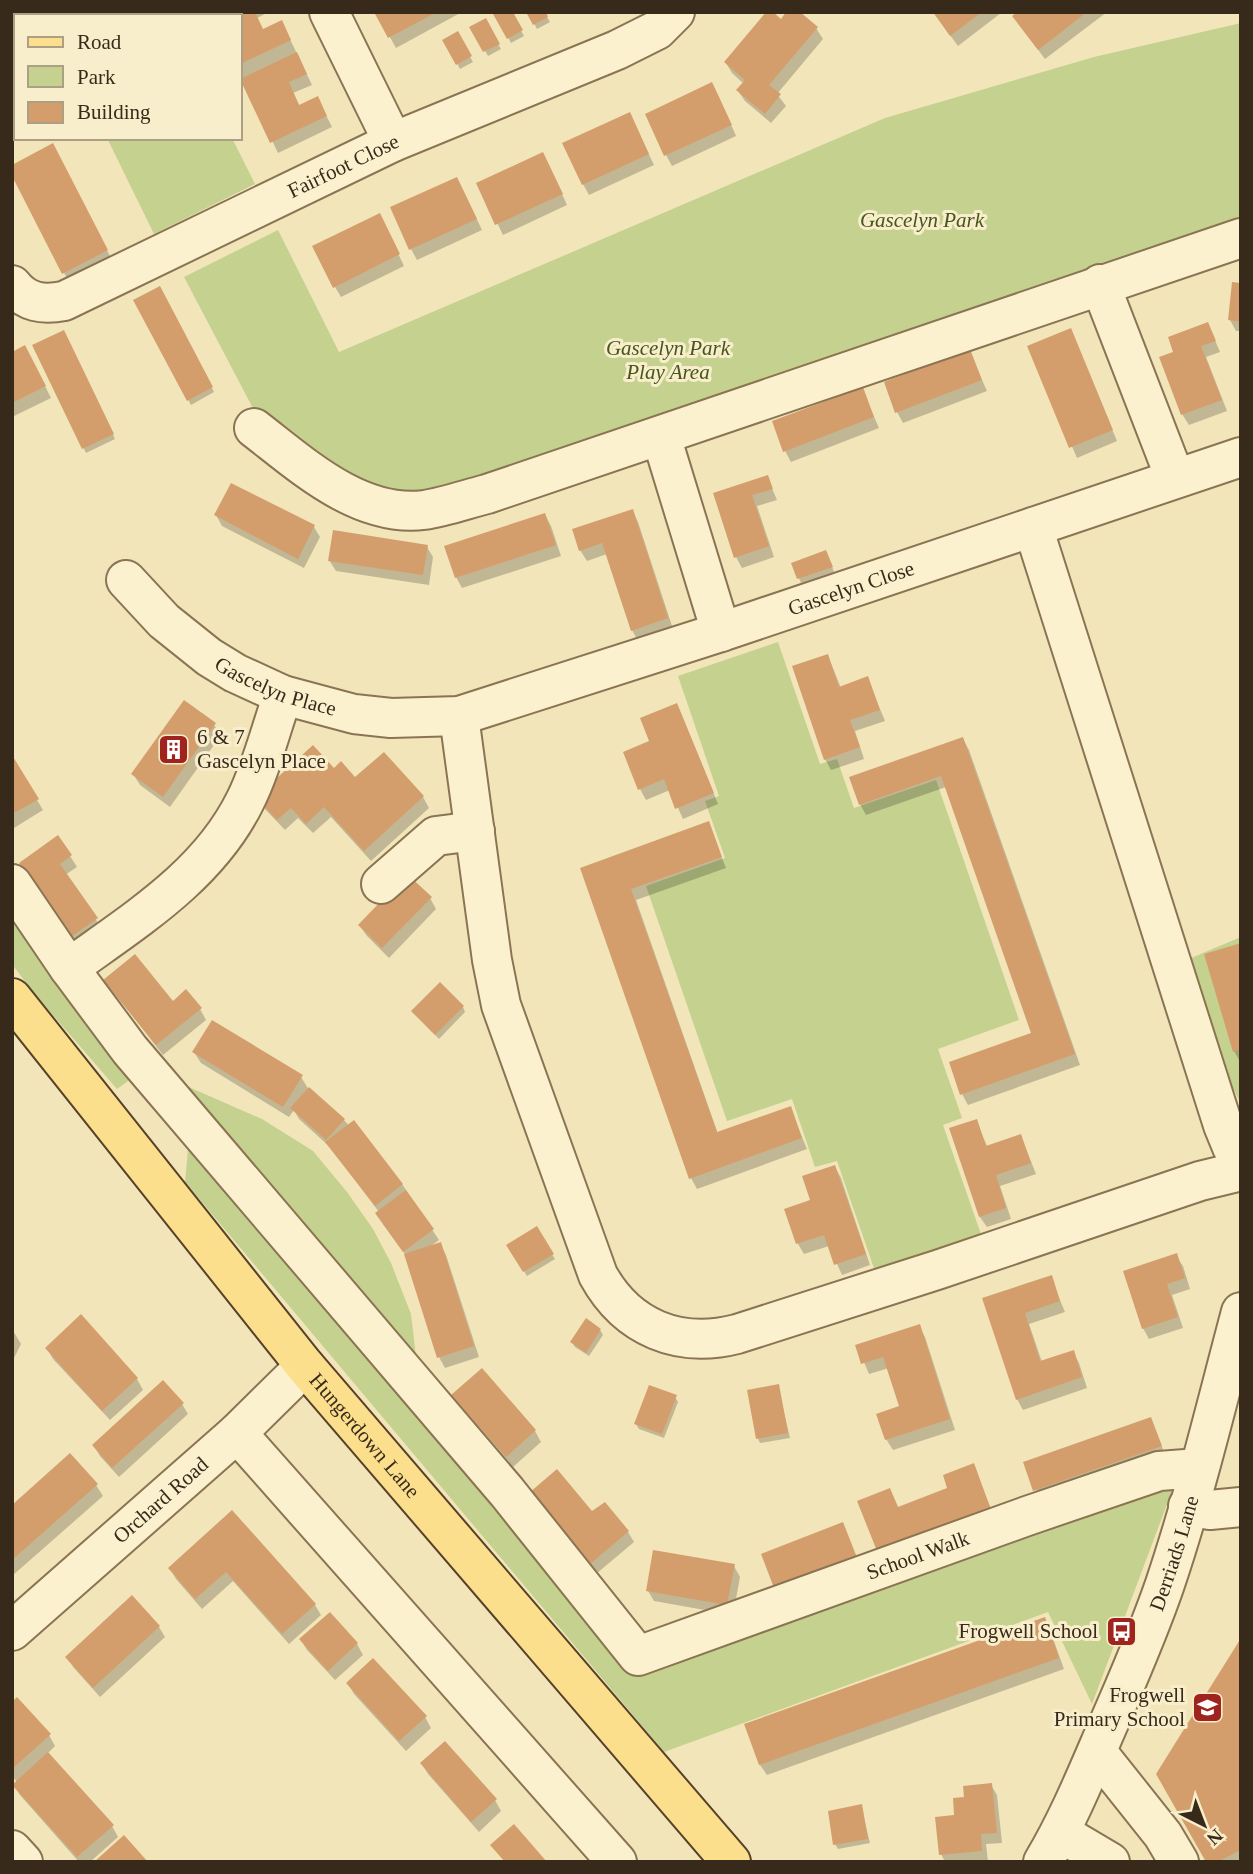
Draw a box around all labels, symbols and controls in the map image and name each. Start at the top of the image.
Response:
legend [14,14,242,140]
text: Road [77,30,122,54]
text: Park [77,65,116,89]
text: Building [77,100,151,124]
street label: Fairfoot Close [284,129,402,203]
park label: Gascelyn Park [860,208,985,232]
park label: Gascelyn Park Play Area [606,336,731,384]
street label: Gascelyn Close [785,556,917,621]
street label: Gascelyn Place [210,651,339,721]
place label: 6 & 7 Gascelyn Place [197,725,326,773]
building icon: 6 & 7 Gascelyn Place [157,732,191,766]
street label: Hungerdown Lane [304,1368,425,1503]
street label: Orchard Road [108,1452,213,1548]
street label: Derriads Lane [1144,1493,1204,1614]
street label: School Walk [863,1526,973,1585]
bus stop icon: Frogwell School [1104,1614,1138,1648]
place label: Frogwell School [959,1619,1098,1643]
place label: Frogwell Primary School [1054,1683,1185,1731]
school or university icon: Frogwell Primary School [1191,1690,1225,1724]
north arrow [1169,1790,1239,1860]
text: N [1203,1825,1227,1850]

